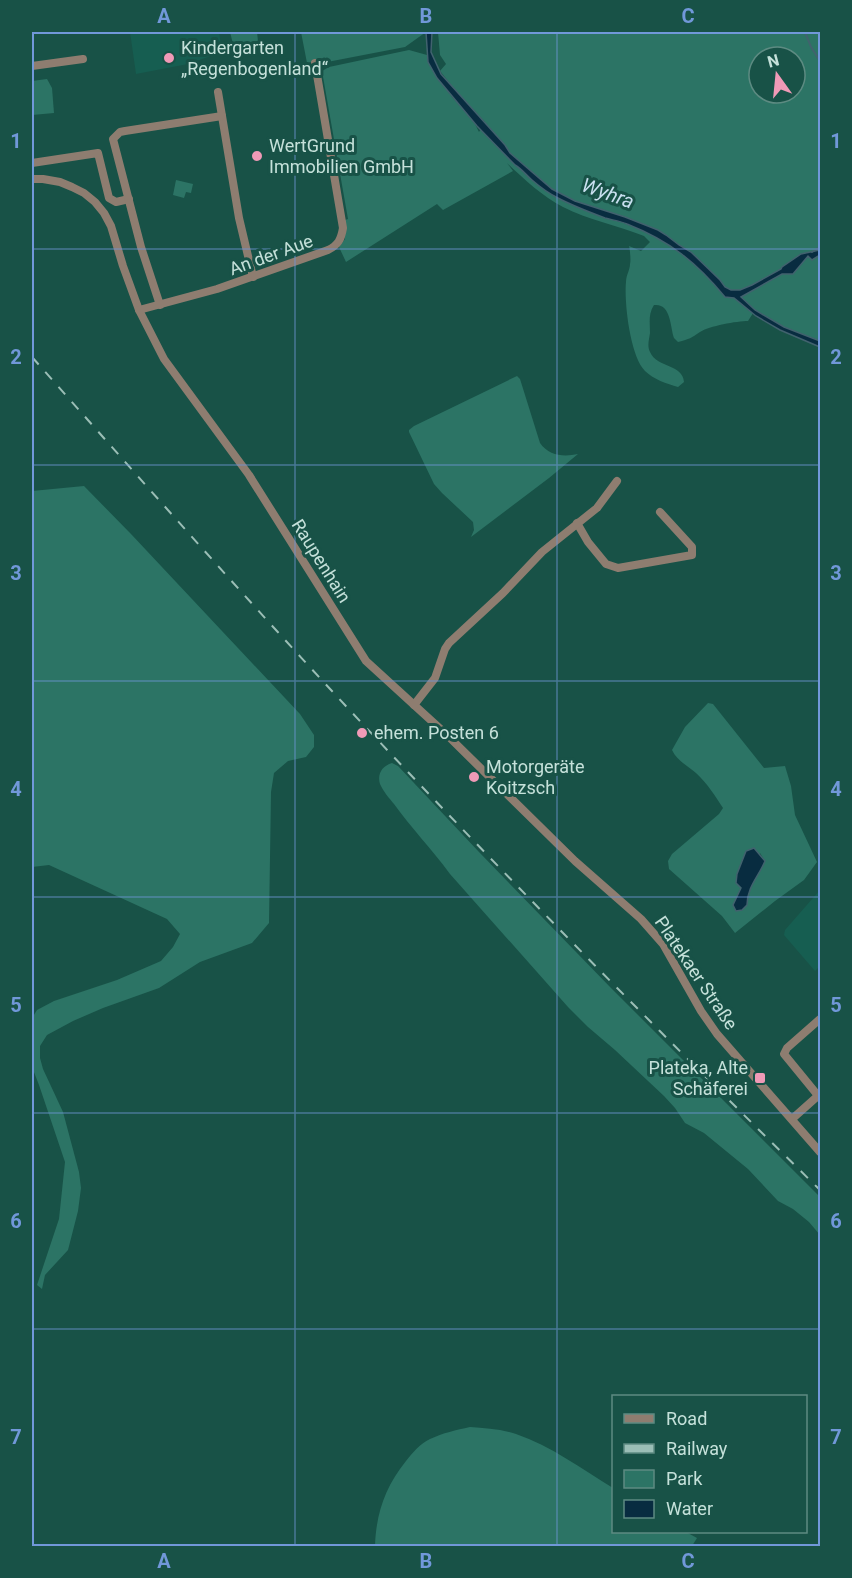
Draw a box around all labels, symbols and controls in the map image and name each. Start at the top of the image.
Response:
text: A [157,4,171,28]
text: B [420,4,432,28]
text: C [681,4,695,28]
place label: Kindergarten „Regenbogenland“ [181,37,329,79]
north arrow [747,45,807,105]
text: N [765,50,781,72]
marker: Kindergarten „Regenbogenland“ [162,51,176,65]
text: 1 [10,129,22,153]
text: 1 [830,129,842,153]
place label: WertGrund Immobilien GmbH [269,135,414,177]
marker: WertGrund Immobilien GmbH [250,149,264,163]
water label: Wyhra [579,173,637,213]
street label: An der Aue [226,230,316,279]
text: 2 [10,345,22,369]
text: 2 [830,345,842,369]
street label: Raupenhain [288,515,355,606]
text: 3 [10,561,22,585]
text: 3 [830,561,842,585]
place label: ehem. Posten 6 [374,722,499,743]
marker: ehem. Posten 6 [355,726,369,740]
place label: Motorgeräte Koitzsch [486,756,585,798]
marker: Motorgeräte Koitzsch [467,770,481,784]
text: 4 [10,777,22,801]
text: 4 [830,777,842,801]
street label: Platekaer Straße [651,912,742,1033]
text: 5 [10,993,22,1017]
text: 5 [830,993,842,1017]
place label: Plateka, Alte Schäferei [649,1057,748,1099]
marker: Plateka, Alte Schäferei [753,1071,767,1085]
text: 6 [10,1209,22,1233]
text: 6 [830,1209,842,1233]
legend [612,1395,807,1533]
text: Road [666,1408,707,1429]
text: 7 [10,1425,22,1449]
text: 7 [830,1425,842,1449]
text: Railway [666,1438,728,1459]
text: Park [666,1468,703,1489]
text: Water [666,1498,713,1519]
text: A [157,1549,171,1573]
text: B [420,1549,432,1573]
text: C [681,1549,695,1573]

